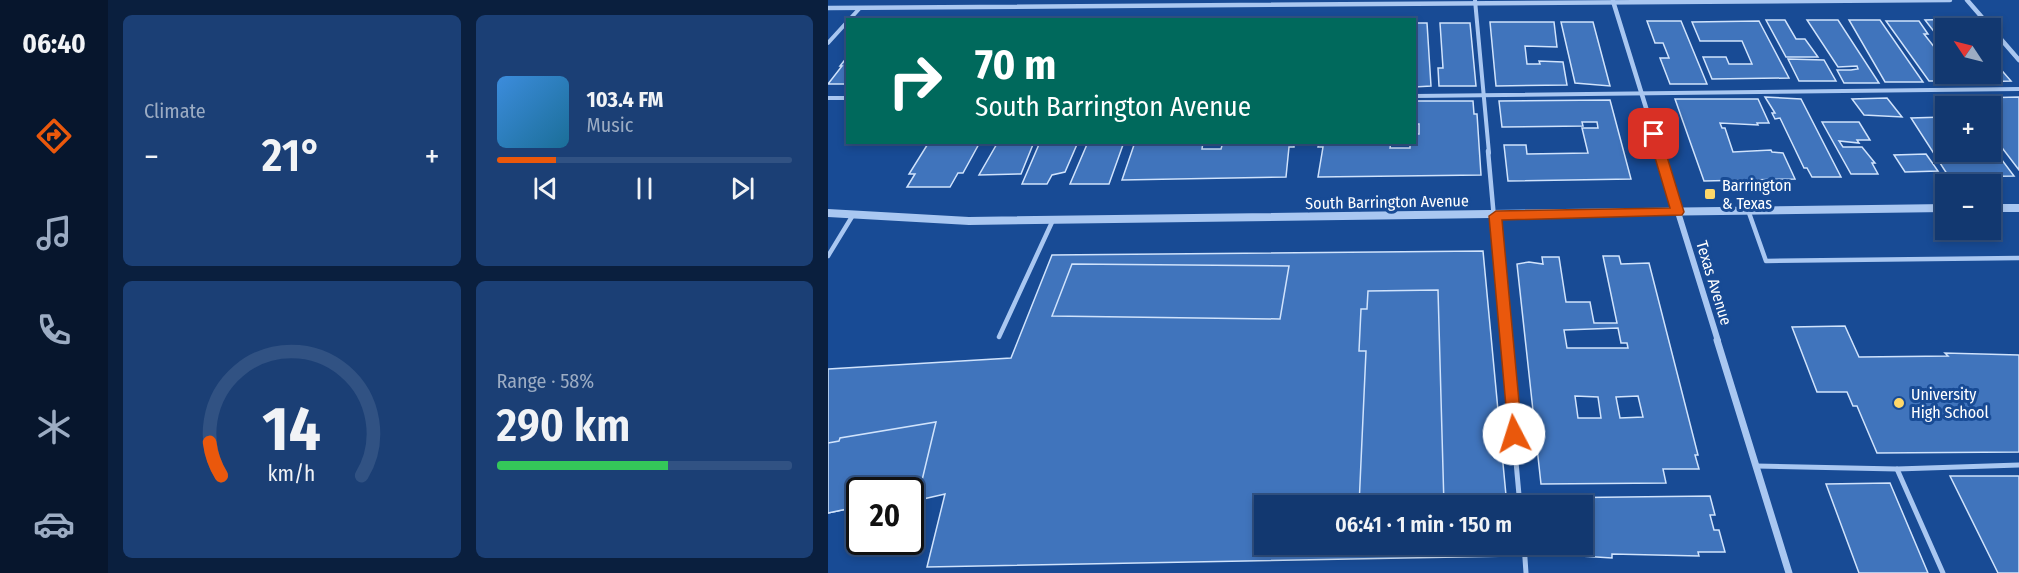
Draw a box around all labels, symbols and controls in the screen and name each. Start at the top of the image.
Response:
north arrow [1935,18,2001,84]
map controls [1935,18,2001,240]
text: 06:40 [22,28,86,60]
text: 70 m [975,40,1056,90]
icon: right [876,42,954,120]
text: 103.4 FM [587,86,663,113]
text: South Barrington Avenue [975,91,1251,123]
button: + [1935,96,2001,162]
text: Climate [144,99,206,123]
pin [1628,108,1679,159]
text: Music [587,113,633,137]
icon: directions [33,115,75,157]
icon: arrive [1637,117,1670,150]
text: 21° [262,129,322,183]
text: − [144,137,159,177]
text: + [424,137,440,177]
icon: previous [529,172,562,205]
icon: pause [628,172,661,205]
icon: next [726,172,759,205]
button: − [1935,174,2001,240]
place label: Barrington & Texas [1722,176,1792,213]
marker: Barrington & Texas [1703,187,1717,201]
street label: South Barrington Avenue [1305,191,1469,213]
icon: music [33,212,75,254]
street label: Texas Avenue [1692,238,1736,328]
icon: phone [33,309,75,351]
text: Range · 58% [497,369,594,393]
place label: University High School [1911,385,1989,422]
text: 14 [263,392,321,467]
marker: University High School [1892,396,1906,410]
text: 290 km [497,399,631,453]
position arrow [1482,402,1546,466]
icon: climate [33,406,75,448]
text: km/h [268,462,316,488]
speed limit sign: 20 [846,477,924,555]
icon: car [33,503,75,545]
text: 06:41 · 1 min · 150 m [1335,511,1512,538]

